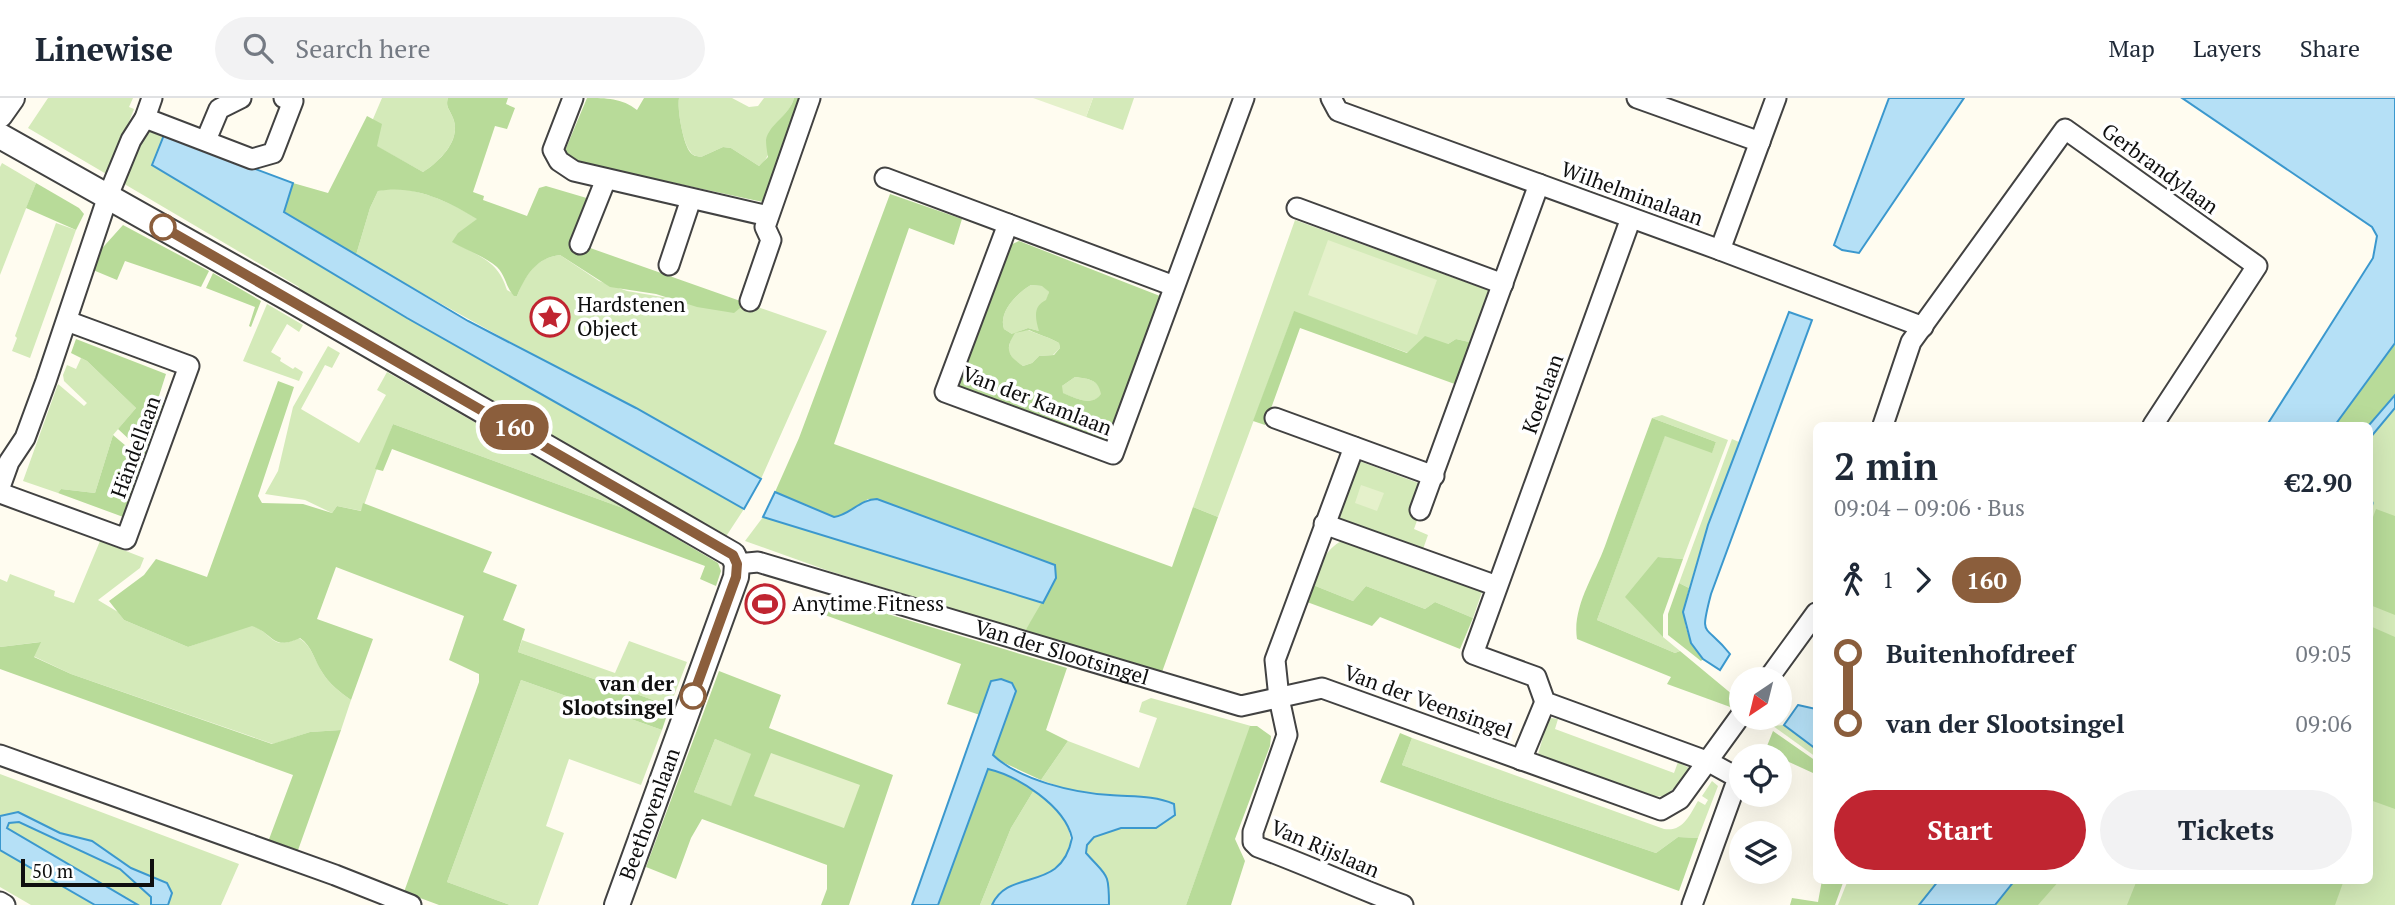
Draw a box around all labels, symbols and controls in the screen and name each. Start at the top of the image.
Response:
search box [215,17,705,80]
text: Linewise [35,27,173,70]
icon: search [239,29,277,67]
text: Search here [295,31,430,65]
text: Map [2108,32,2155,64]
text: Layers [2193,32,2262,64]
text: Share [2300,32,2360,64]
street label: Gerbrandylaan [2097,116,2225,220]
street label: Wilhelminalaan [1558,154,1708,232]
unlabelled marker [150,214,176,240]
place label: Hardstenen Object [577,290,686,342]
place icon: Hardstenen Object [529,296,571,338]
street label: Koetlaan [1515,350,1570,437]
street label: Van der Kamlaan [958,359,1117,442]
street label: Händellaan [104,391,167,502]
line badge: 160 [474,404,554,450]
text: 160 [494,411,534,443]
text: 2 min [1834,441,1938,491]
text: €2.90 [2286,465,2352,499]
text: 09:04 – 09:06 · Bus [1834,492,2025,523]
icon: walk [1834,561,1872,599]
icon: forward [1904,561,1942,599]
text: 1 [1882,564,1894,595]
text: 160 [1966,564,2007,596]
sports icon: Anytime Fitness [744,583,786,625]
place label: Anytime Fitness [792,589,944,617]
street label: Van der Slootsingel [971,612,1152,691]
text: Buitenhofdreef [1886,636,2075,670]
text: 09:05 [2295,638,2352,669]
street label: Van der Veensingel [1340,658,1517,745]
north arrow [1729,667,1792,730]
map controls [1729,667,1792,884]
place label: van der Slootsingel [562,669,674,721]
marker: van der Slootsingel [680,683,706,709]
text: van der Slootsingel [1886,706,2125,740]
text: 09:06 [2295,708,2352,739]
street label: Beethovenlaan [612,743,686,884]
button: locate [1729,744,1792,807]
button: Start [1834,790,2086,870]
button: Tickets [2100,790,2352,870]
street label: Van Rijslaan [1267,813,1385,884]
button: layers [1729,821,1792,884]
scale bar [21,856,154,888]
text: 50 m [32,858,73,883]

